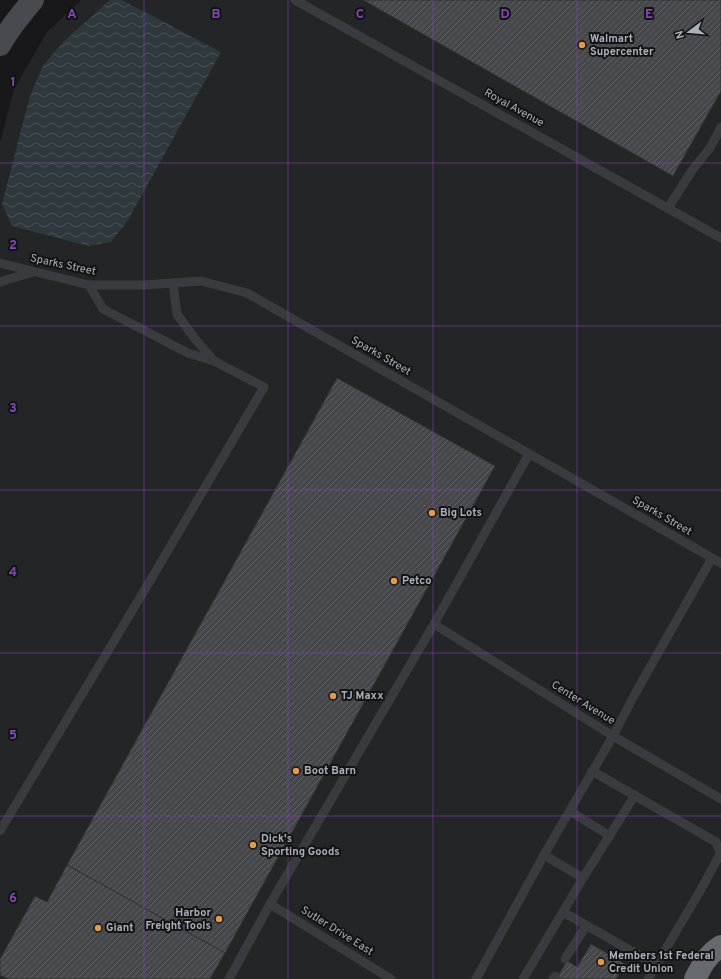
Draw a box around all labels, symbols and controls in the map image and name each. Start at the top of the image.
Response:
text: A [67,7,77,23]
text: B [212,7,221,23]
text: C [356,7,364,23]
text: D [500,7,510,23]
text: E [645,7,653,23]
north arrow [669,12,709,52]
text: N [673,29,688,40]
place label: Walmart Supercenter [590,32,654,59]
marker: Walmart Supercenter [577,40,587,50]
text: 1 [10,75,16,91]
street label: Royal Avenue [482,86,546,130]
text: 2 [9,238,17,254]
street label: Sparks Street [29,251,97,279]
street label: Sparks Street [349,333,413,379]
text: 3 [9,401,17,417]
street label: Sparks Street [630,493,694,539]
place label: Big Lots [440,506,482,520]
marker: Big Lots [427,508,437,518]
text: 4 [9,565,17,581]
place label: Petco [402,574,431,588]
marker: Petco [389,576,399,586]
street label: Center Avenue [549,678,618,728]
place label: TJ Maxx [341,689,384,703]
marker: TJ Maxx [328,691,338,701]
text: 5 [9,728,17,744]
place label: Boot Barn [304,764,356,778]
marker: Boot Barn [291,766,301,776]
place label: Dick's Sporting Goods [261,832,340,859]
marker: Dick's Sporting Goods [248,840,258,850]
text: 6 [9,891,17,907]
street label: Sutler Drive East [298,903,376,959]
place label: Harbor Freight Tools [145,906,211,933]
marker: Harbor Freight Tools [214,914,224,924]
place label: Giant [106,921,133,935]
marker: Giant [93,923,103,933]
place label: Members 1st Federal Credit Union [609,949,714,976]
marker: Members 1st Federal Credit Union [596,957,606,967]

